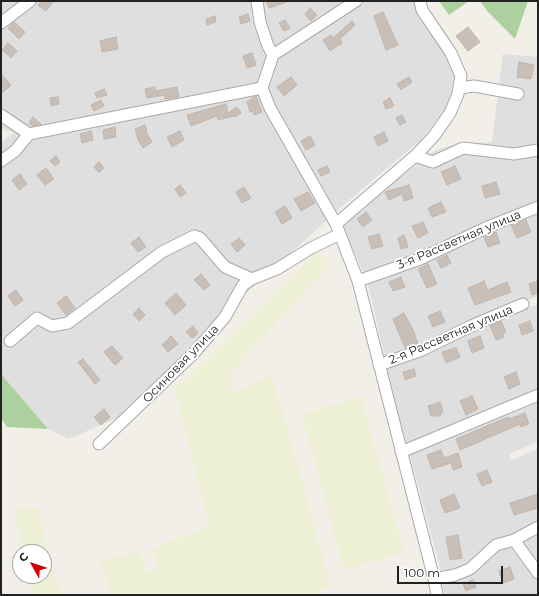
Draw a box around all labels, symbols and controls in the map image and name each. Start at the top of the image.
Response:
street label: 3-я Рассветная улица [395,207,523,273]
street label: 2-я Рассветная улица [387,302,515,368]
street label: Осиновая улица [140,322,222,406]
north arrow [12,544,52,584]
text: С [15,550,31,565]
scale bar [399,558,505,584]
text: 100 m [404,565,440,580]

